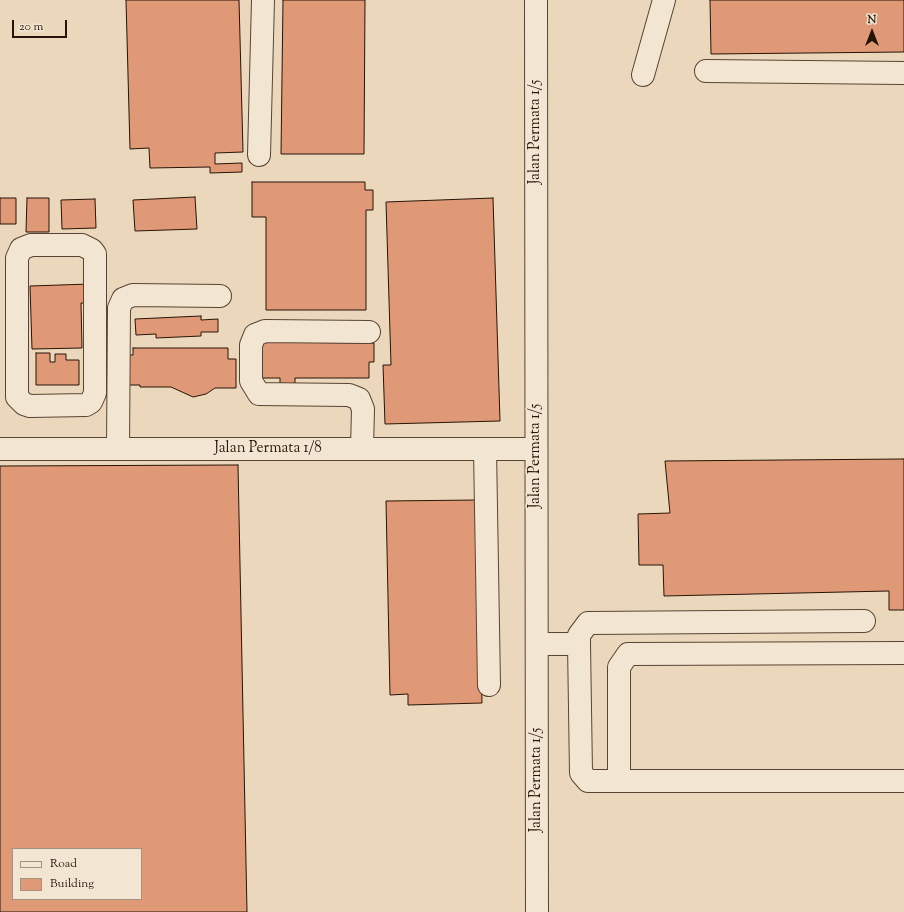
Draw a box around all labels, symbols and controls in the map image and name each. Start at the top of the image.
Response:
scale bar [14,12,69,38]
north arrow [852,12,892,52]
text: N [868,12,876,28]
text: 20 m [19,18,43,36]
street label: Jalan Permata 1/5 [527,80,545,184]
street label: Jalan Permata 1/5 [527,404,545,508]
street label: Jalan Permata 1/8 [214,440,322,458]
street label: Jalan Permata 1/5 [528,728,546,832]
legend [12,848,142,900]
text: Road [50,855,77,873]
text: Building [50,875,94,893]

